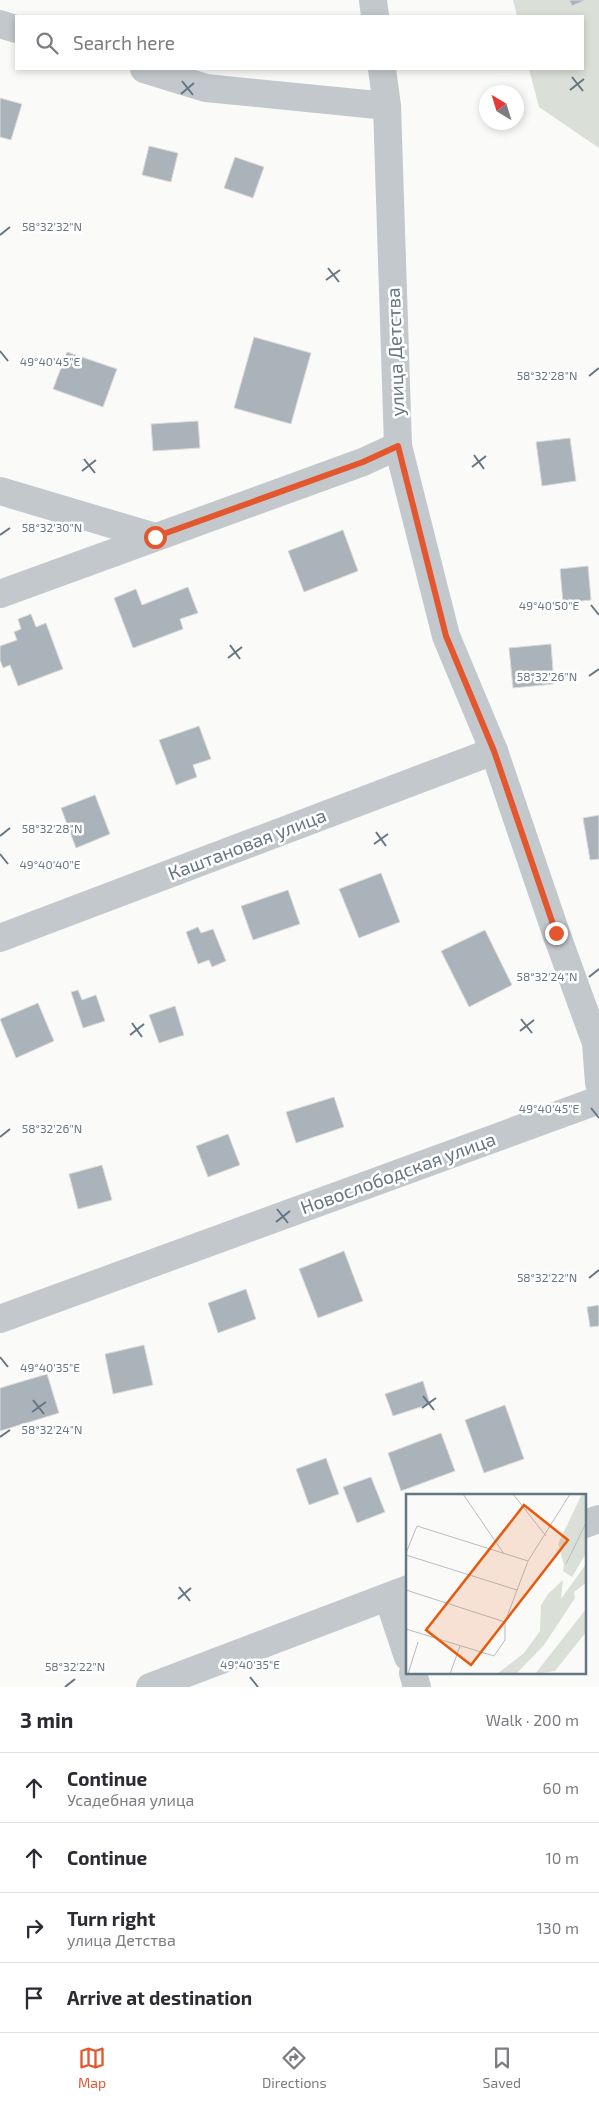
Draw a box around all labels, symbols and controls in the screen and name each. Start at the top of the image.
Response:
search box [15,15,584,70]
icon: search [33,29,61,57]
text: Search here [73,31,175,54]
north arrow [479,85,524,130]
text: 58°32'32"N [22,219,82,233]
street label: улица Детства [381,287,409,417]
text: 49°40'45"E [20,354,80,368]
text: 58°32'28"N [517,368,577,382]
text: 58°32'30"N [22,520,82,534]
route start [144,526,167,549]
text: 49°40'50"E [519,598,579,612]
text: 58°32'26"N [517,669,577,683]
street label: Каштановая улица [164,803,330,885]
text: 58°32'28"N [22,821,82,835]
text: 49°40'40"E [19,857,81,871]
route end [545,922,568,945]
text: 58°32'24"N [517,969,577,983]
text: 49°40'45"E [519,1101,579,1115]
text: 58°32'26"N [22,1121,82,1135]
street label: Новослободская улица [297,1126,499,1220]
text: 58°32'22"N [517,1270,577,1284]
text: 49°40'35"E [20,1360,80,1374]
text: 58°32'24"N [22,1422,82,1436]
inset map [406,1494,586,1674]
text: 49°40'35"E [220,1657,280,1671]
text: 58°32'22"N [45,1659,105,1673]
text: 3 min [20,1707,73,1732]
text: Walk · 200 m [486,1710,579,1729]
text: Continue [67,1767,147,1790]
icon: ahead [20,1774,48,1802]
text: 60 m [543,1778,579,1797]
text: Усадебная улица [67,1790,194,1809]
icon: ahead [20,1844,48,1872]
text: Continue [67,1846,147,1869]
text: 10 m [545,1848,579,1867]
text: Turn right [67,1907,155,1930]
icon: right [20,1914,48,1942]
text: 130 m [537,1918,579,1937]
text: улица Детства [67,1930,176,1949]
icon: arrive [20,1984,48,2012]
text: Arrive at destination [67,1986,252,2009]
tab: Map [78,2044,106,2091]
tab: Directions [262,2044,327,2091]
tab: Saved [483,2044,521,2091]

